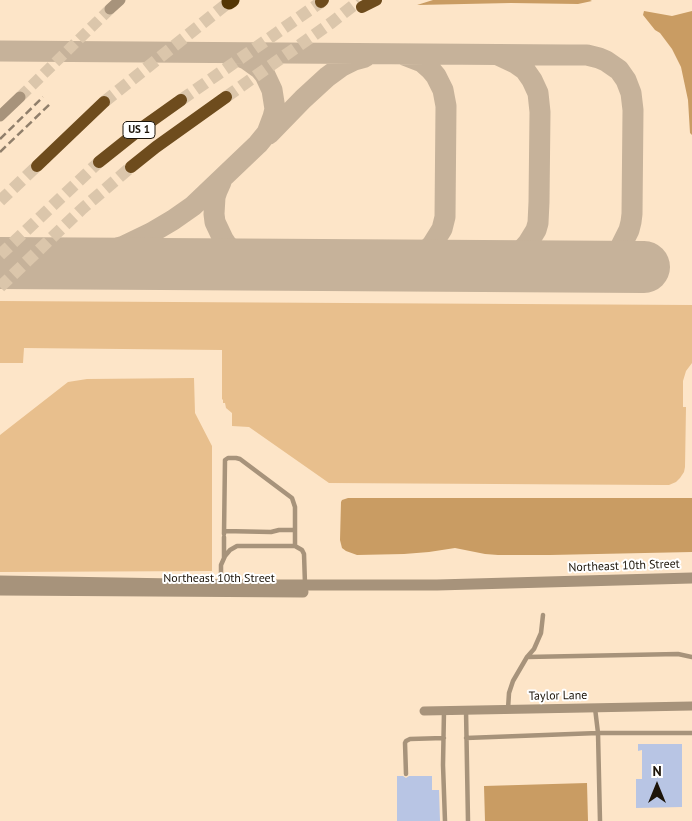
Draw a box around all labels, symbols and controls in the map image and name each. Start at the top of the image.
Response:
road number: US 1 [123,122,155,138]
street label: Northeast 10th Street [568,557,680,575]
street label: Northeast 10th Street [163,572,275,586]
street label: Taylor Lane [529,688,587,704]
north arrow [632,761,682,811]
text: N [652,762,662,780]

